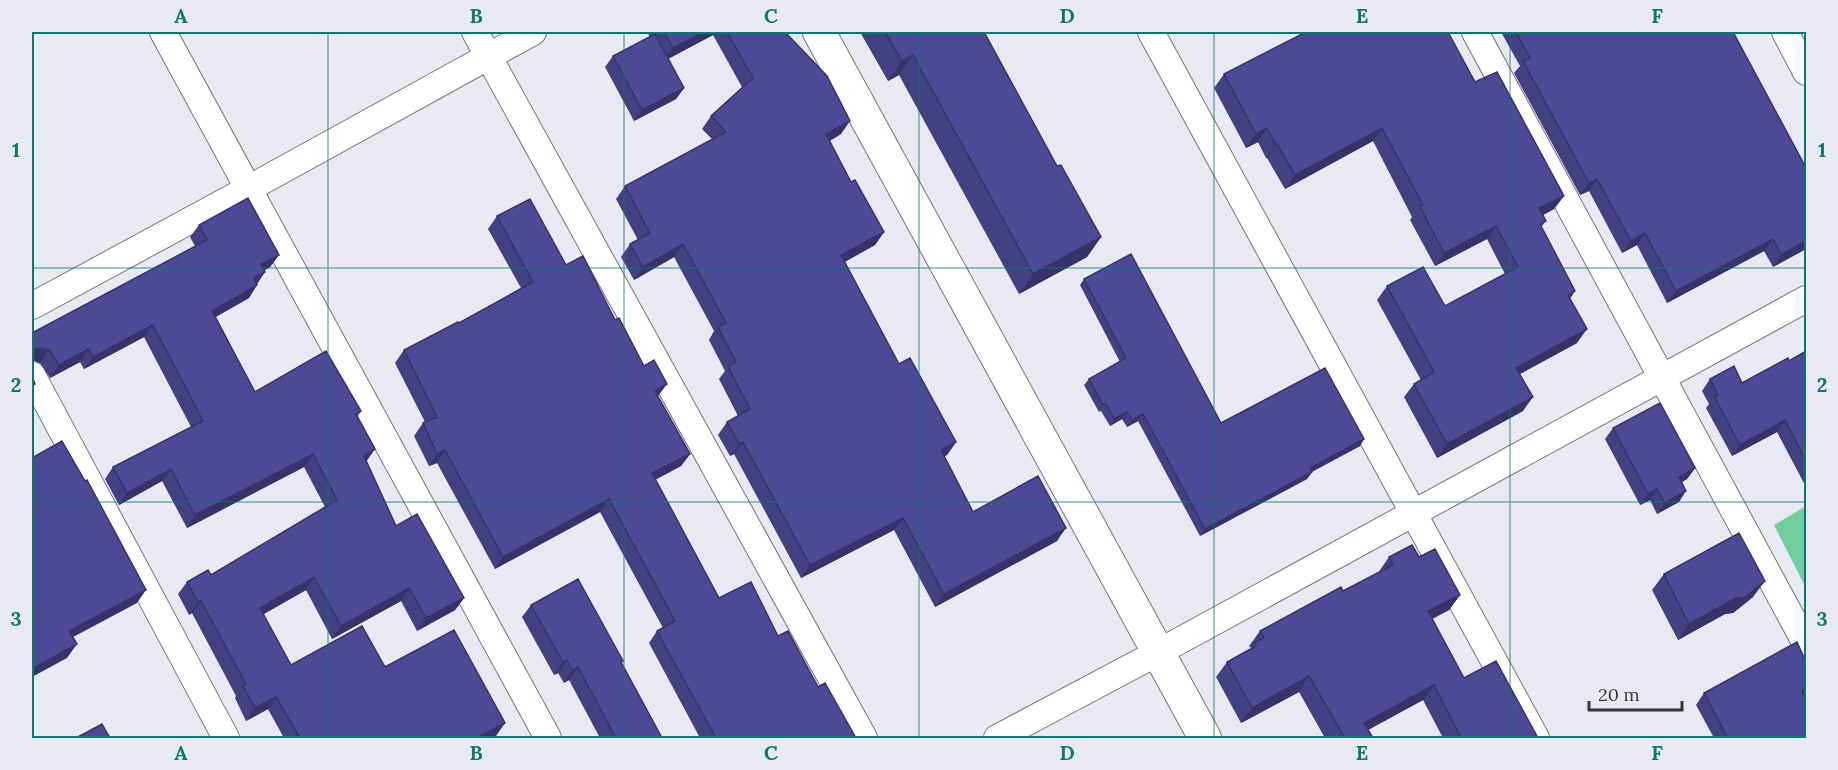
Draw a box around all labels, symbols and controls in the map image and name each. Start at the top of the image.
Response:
text: A [174,3,188,28]
text: B [469,3,483,28]
text: C [764,3,778,28]
text: D [1059,3,1075,28]
text: E [1356,3,1368,28]
text: F [1651,3,1663,28]
text: 1 [12,137,20,162]
text: 1 [1818,137,1826,162]
text: 2 [11,372,21,397]
text: 2 [1817,372,1827,397]
text: 3 [10,606,22,631]
text: 3 [1816,606,1828,631]
scale bar [1589,674,1682,712]
text: 20 m [1598,683,1640,706]
text: A [174,740,188,765]
text: B [469,740,483,765]
text: C [764,740,778,765]
text: D [1059,740,1075,765]
text: E [1356,740,1368,765]
text: F [1651,740,1663,765]

